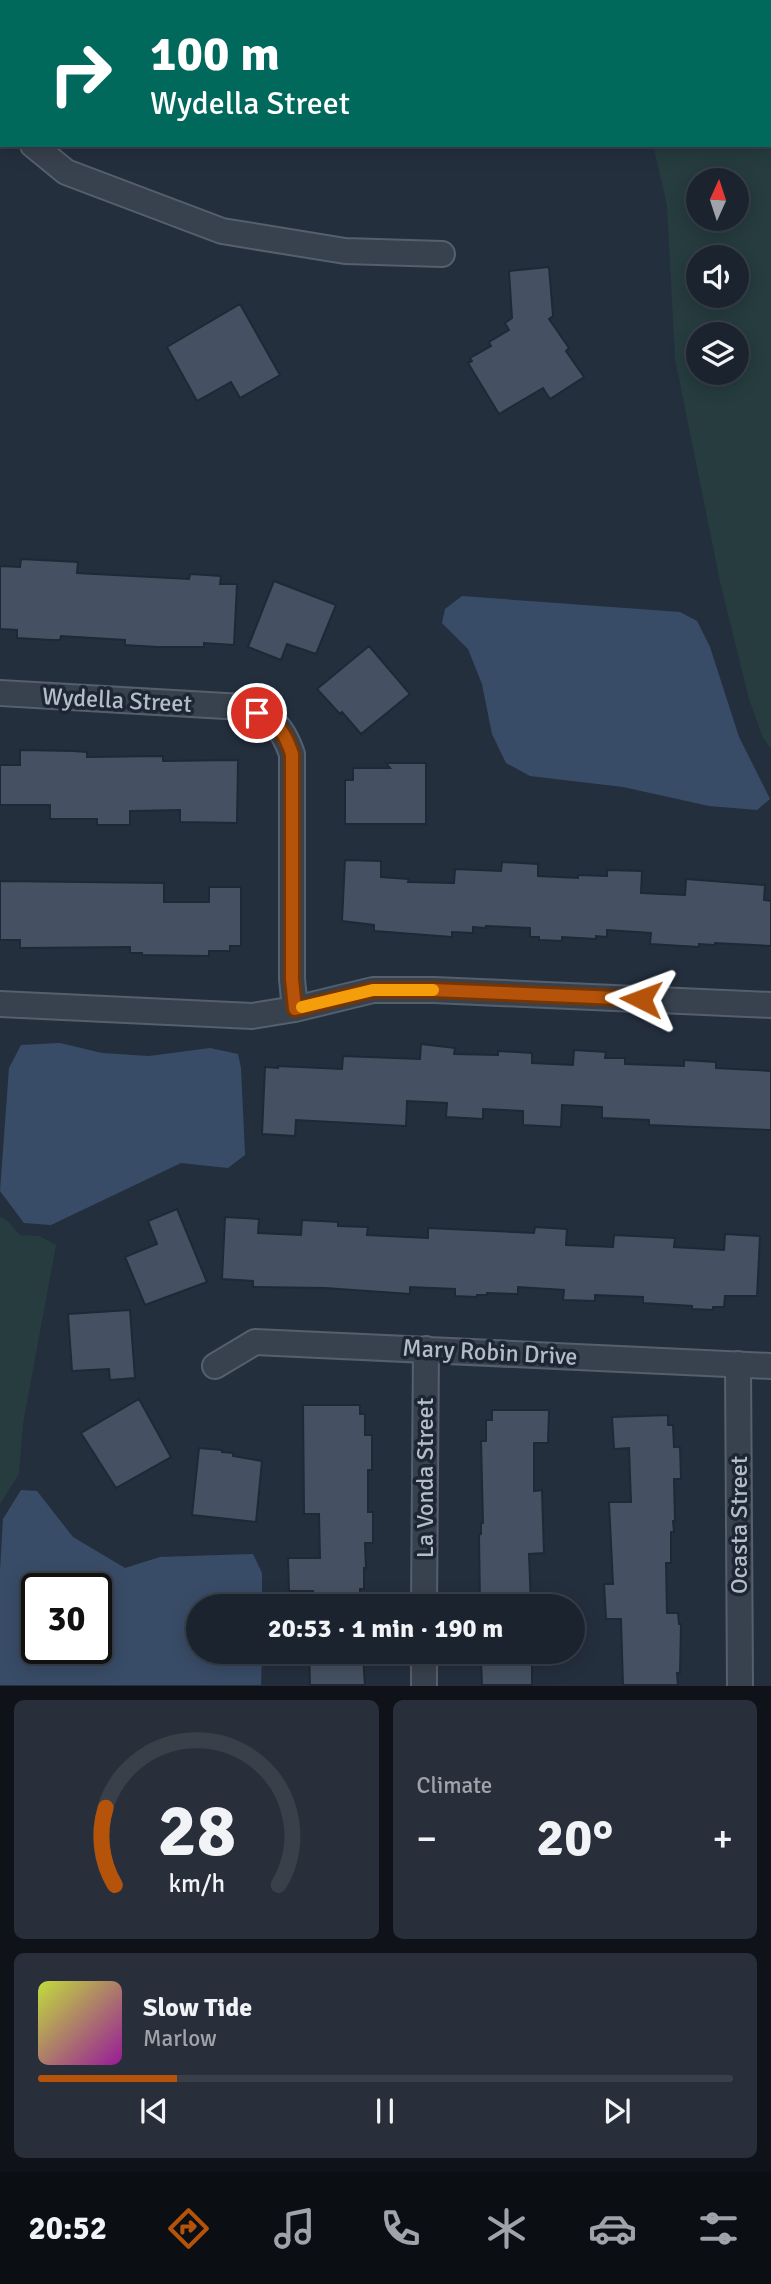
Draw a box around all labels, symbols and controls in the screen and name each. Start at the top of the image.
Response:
text: 100 m [150,24,280,84]
icon: right [35,28,126,119]
text: Wydella Street [150,84,350,123]
north arrow [686,168,749,231]
map controls [686,168,749,385]
button: sound [686,245,749,308]
button: layers [686,322,749,385]
street label: Wydella Street [41,681,193,719]
pin [227,683,287,743]
icon: arrive [238,694,276,732]
position arrow [604,962,678,1036]
street label: Mary Robin Drive [402,1332,578,1372]
street label: La Vonda Street [410,1398,440,1558]
street label: Ocasta Street [724,1456,754,1594]
speed limit sign: 30 [21,1573,112,1664]
text: 20:53 · 1 min · 190 m [268,1613,503,1645]
text: Climate [417,1771,492,1800]
text: 28 [157,1788,236,1877]
text: 20° [536,1806,613,1870]
text: − [417,1815,437,1862]
text: + [712,1815,733,1862]
text: km/h [168,1868,225,1899]
text: Slow Tide [143,1992,252,2024]
text: Marlow [143,2024,217,2053]
icon: previous [135,2092,173,2130]
icon: pause [366,2092,404,2130]
icon: next [598,2092,636,2130]
icon: directions [164,2204,213,2253]
icon: music [270,2204,319,2253]
icon: phone [376,2204,425,2253]
icon: climate [482,2204,531,2253]
icon: car [588,2204,637,2253]
icon: filters [694,2204,743,2253]
text: 20:52 [28,2209,107,2248]

